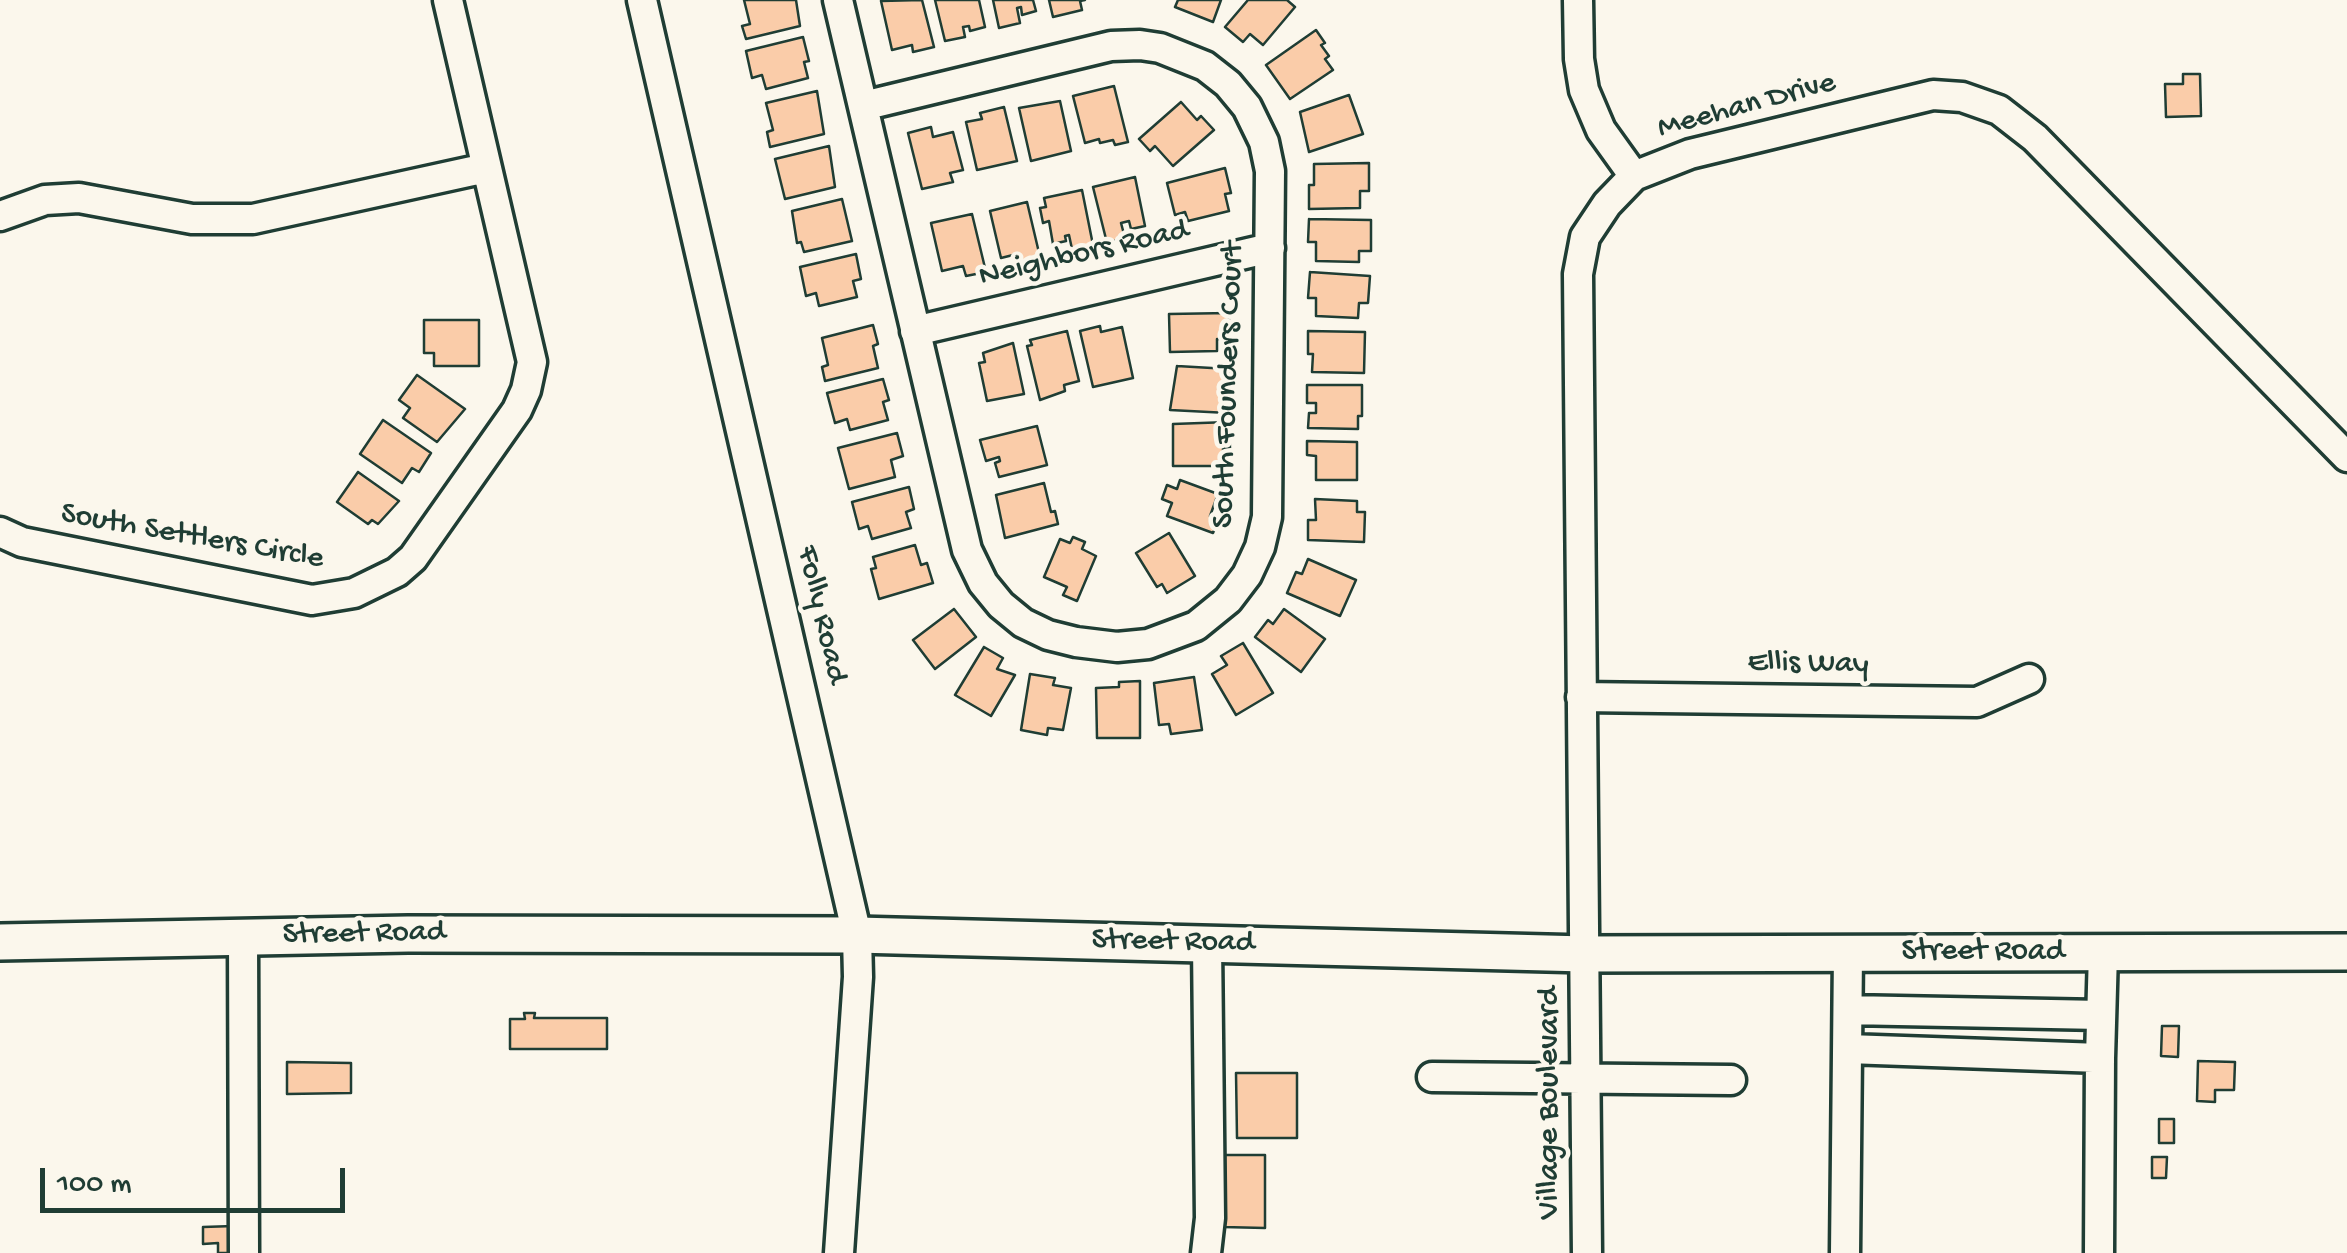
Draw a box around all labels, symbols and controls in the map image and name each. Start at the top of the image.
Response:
street label: Meehan Drive [1654,65,1840,149]
street label: Neighbors Road [976,212,1192,298]
street label: South Founders Court [1206,241,1254,529]
street label: South Settlers Circle [58,496,326,580]
street label: Folly Road [786,542,854,688]
street label: Ellis Way [1747,645,1869,685]
street label: Street Road [282,914,446,956]
street label: Street Road [1091,922,1255,964]
street label: Street Road [1902,934,2064,972]
street label: Village Boulevard [1532,987,1570,1219]
scale bar [45,1148,350,1210]
text: 100 m [57,1168,132,1203]

